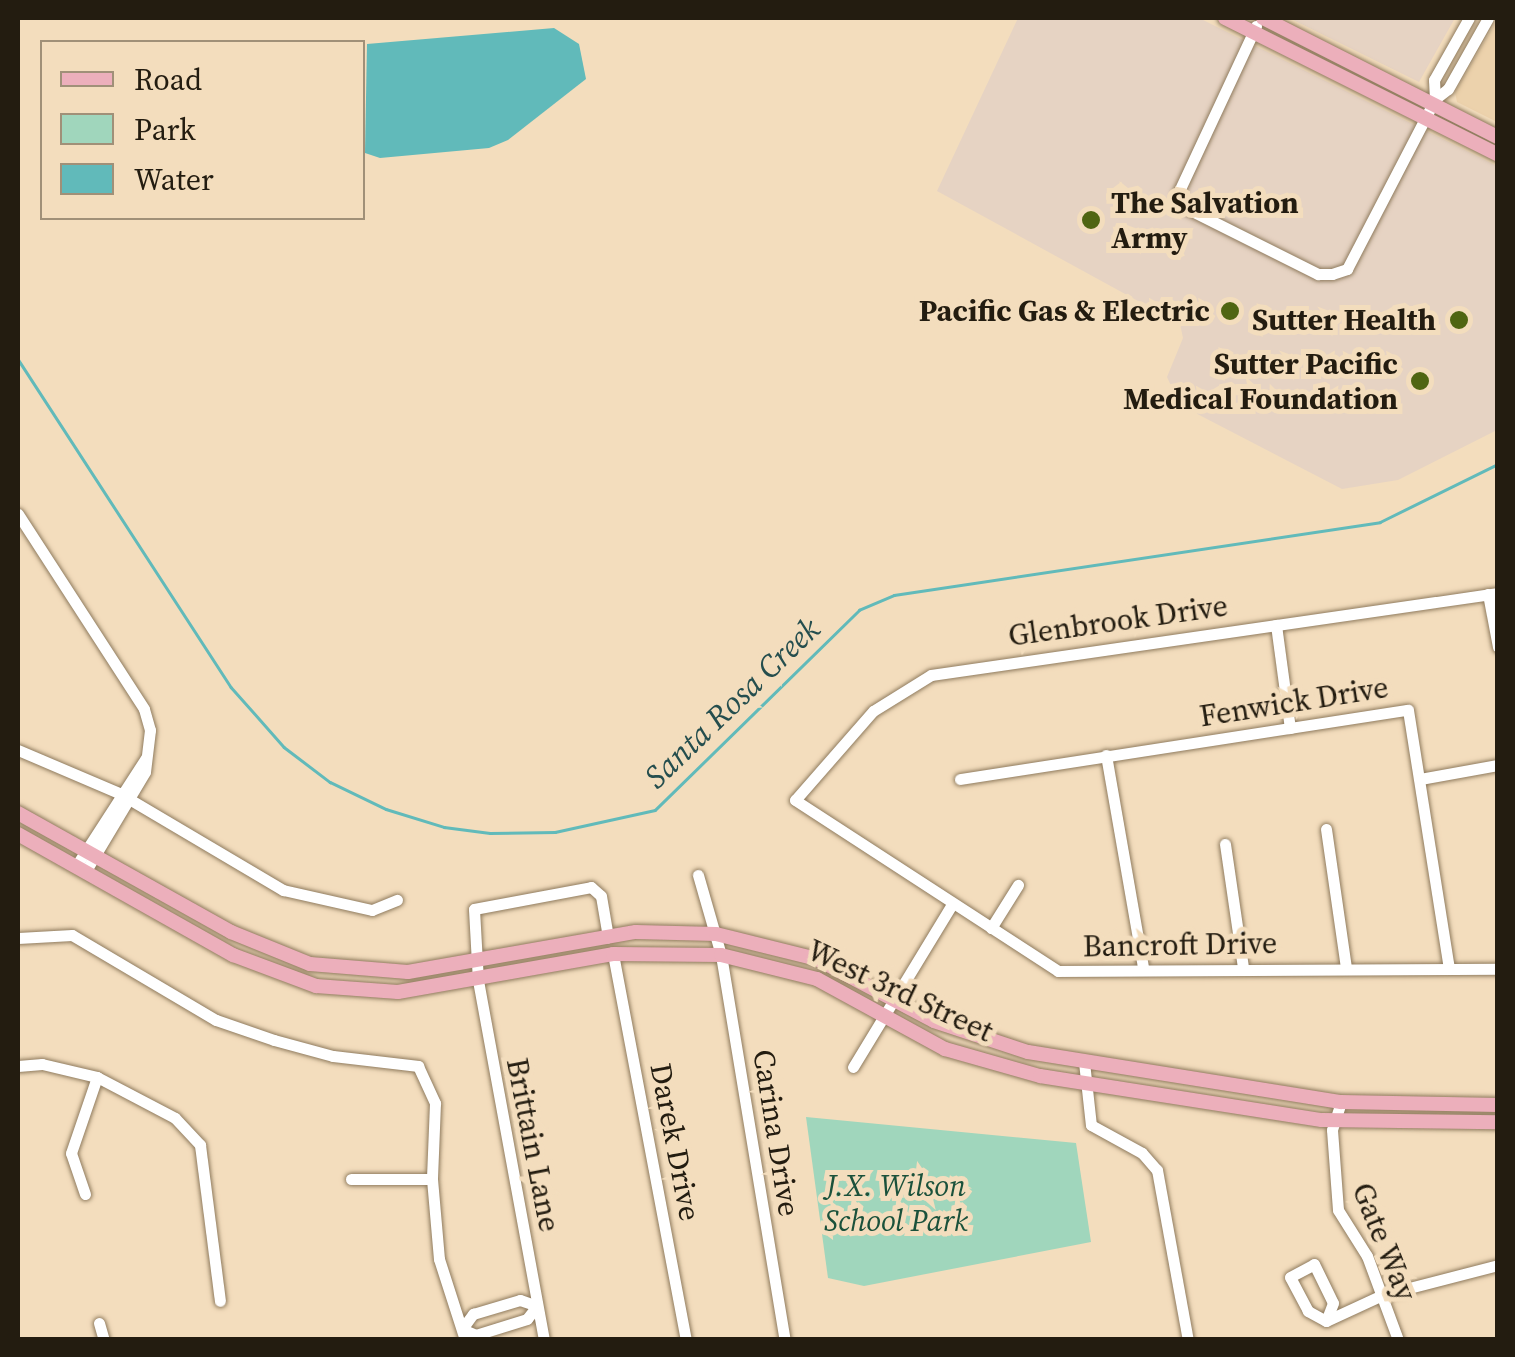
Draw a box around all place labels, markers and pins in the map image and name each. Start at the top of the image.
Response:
place label: The Salvation Army [1111,185,1299,256]
marker: The Salvation Army [1080,209,1102,231]
place label: Pacific Gas & Electric [919,293,1210,329]
marker: Pacific Gas & Electric [1219,300,1241,322]
place label: Sutter Health [1252,302,1436,338]
marker: Sutter Health [1446,307,1472,333]
place label: Sutter Pacific Medical Foundation [1123,346,1398,416]
marker: Sutter Pacific Medical Foundation [1407,368,1433,394]

